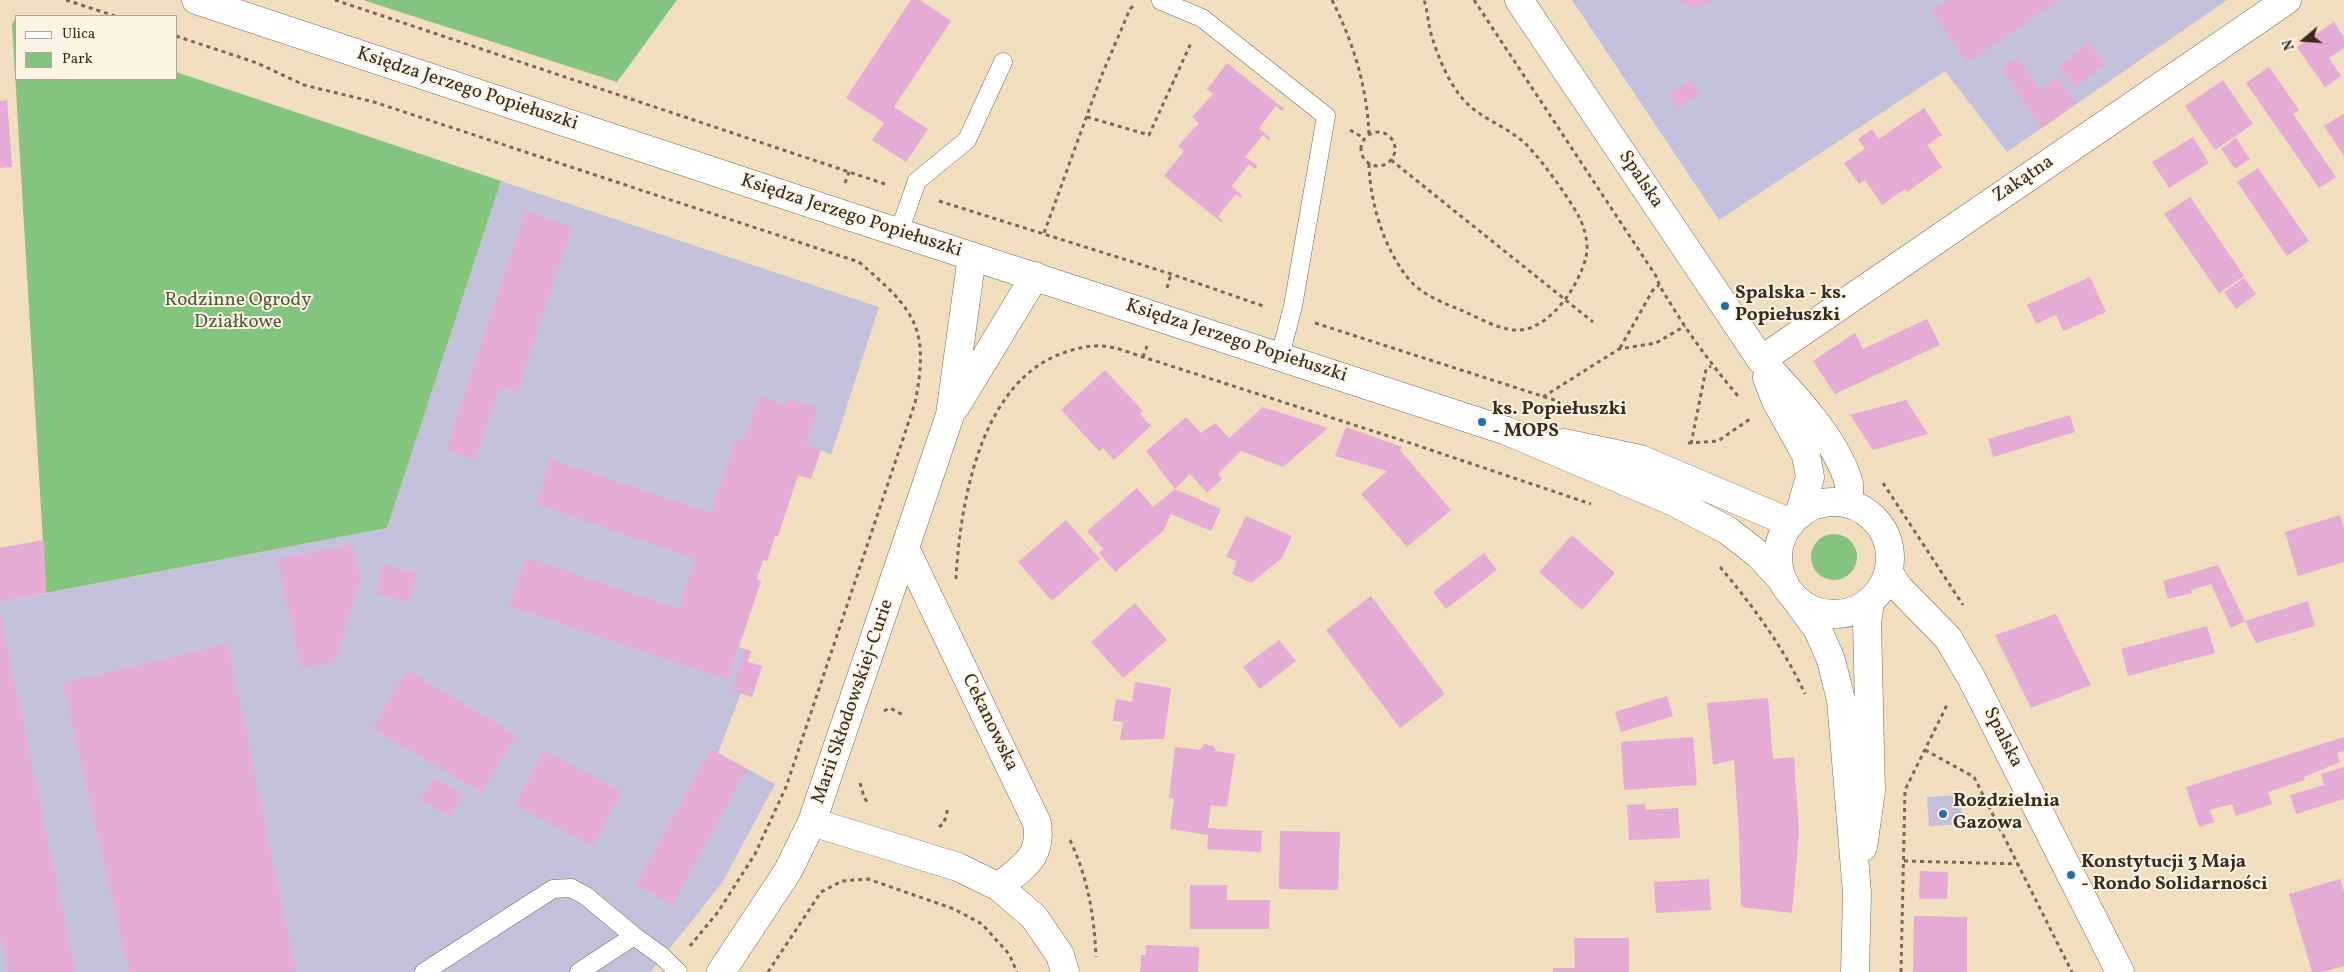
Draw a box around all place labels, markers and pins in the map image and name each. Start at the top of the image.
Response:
place label: Spalska - ks. Popiełuszki [1735,284,1846,328]
marker: Spalska - ks. Popiełuszki [1719,300,1731,312]
place label: ks. Popiełuszki - MOPS [1492,400,1627,444]
marker: ks. Popiełuszki - MOPS [1476,416,1488,428]
place label: Rozdzielnia Gazowa [1953,792,2060,836]
marker: Rozdzielnia Gazowa [1937,808,1949,820]
place label: Konstytucji 3 Maja - Rondo Solidarności [2081,853,2268,897]
marker: Konstytucji 3 Maja - Rondo Solidarności [2065,869,2077,881]

